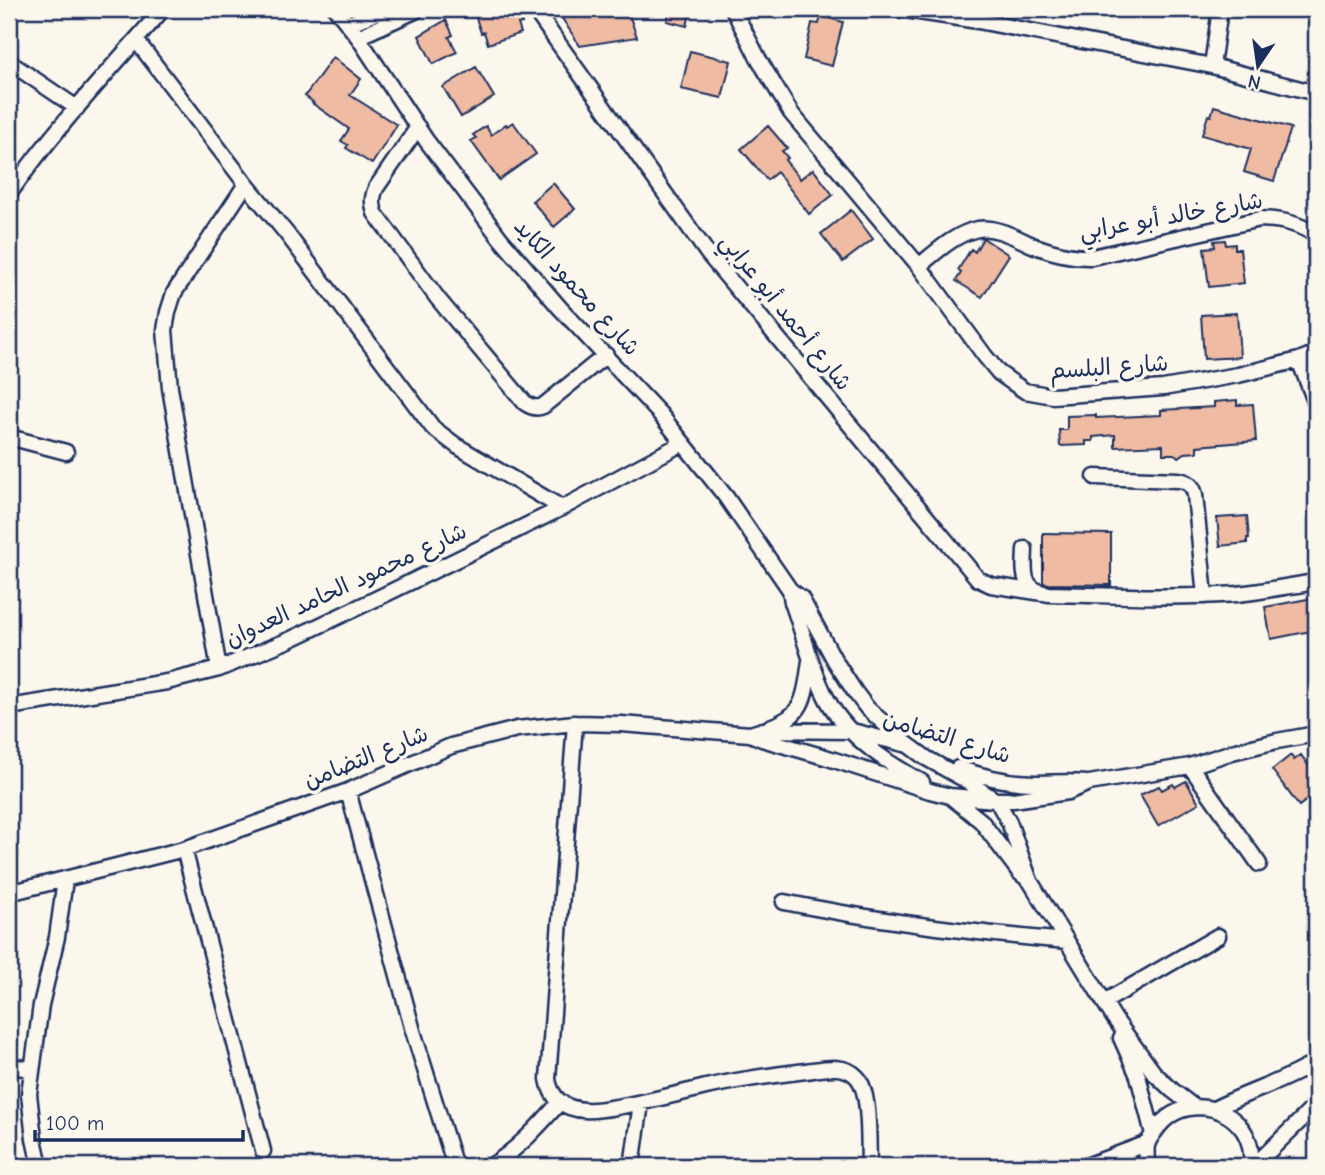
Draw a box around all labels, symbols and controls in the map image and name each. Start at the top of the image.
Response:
north arrow [1224,32,1294,102]
text: N [1246,69,1263,94]
street label: شارع خالد أبو عرابي [1077,186,1266,252]
street label: شارع محمود الكايد [507,213,646,362]
street label: شارع أحمد أبو عرابي [709,227,858,400]
street label: شارع البلسم [1049,349,1169,389]
street label: شارع محمود الحامد العدوان [221,517,472,655]
street label: شارع التضامن [880,705,1014,771]
street label: شارع التضامن [300,720,433,796]
scale bar [35,1098,243,1142]
text: 100 m [46,1111,104,1135]

